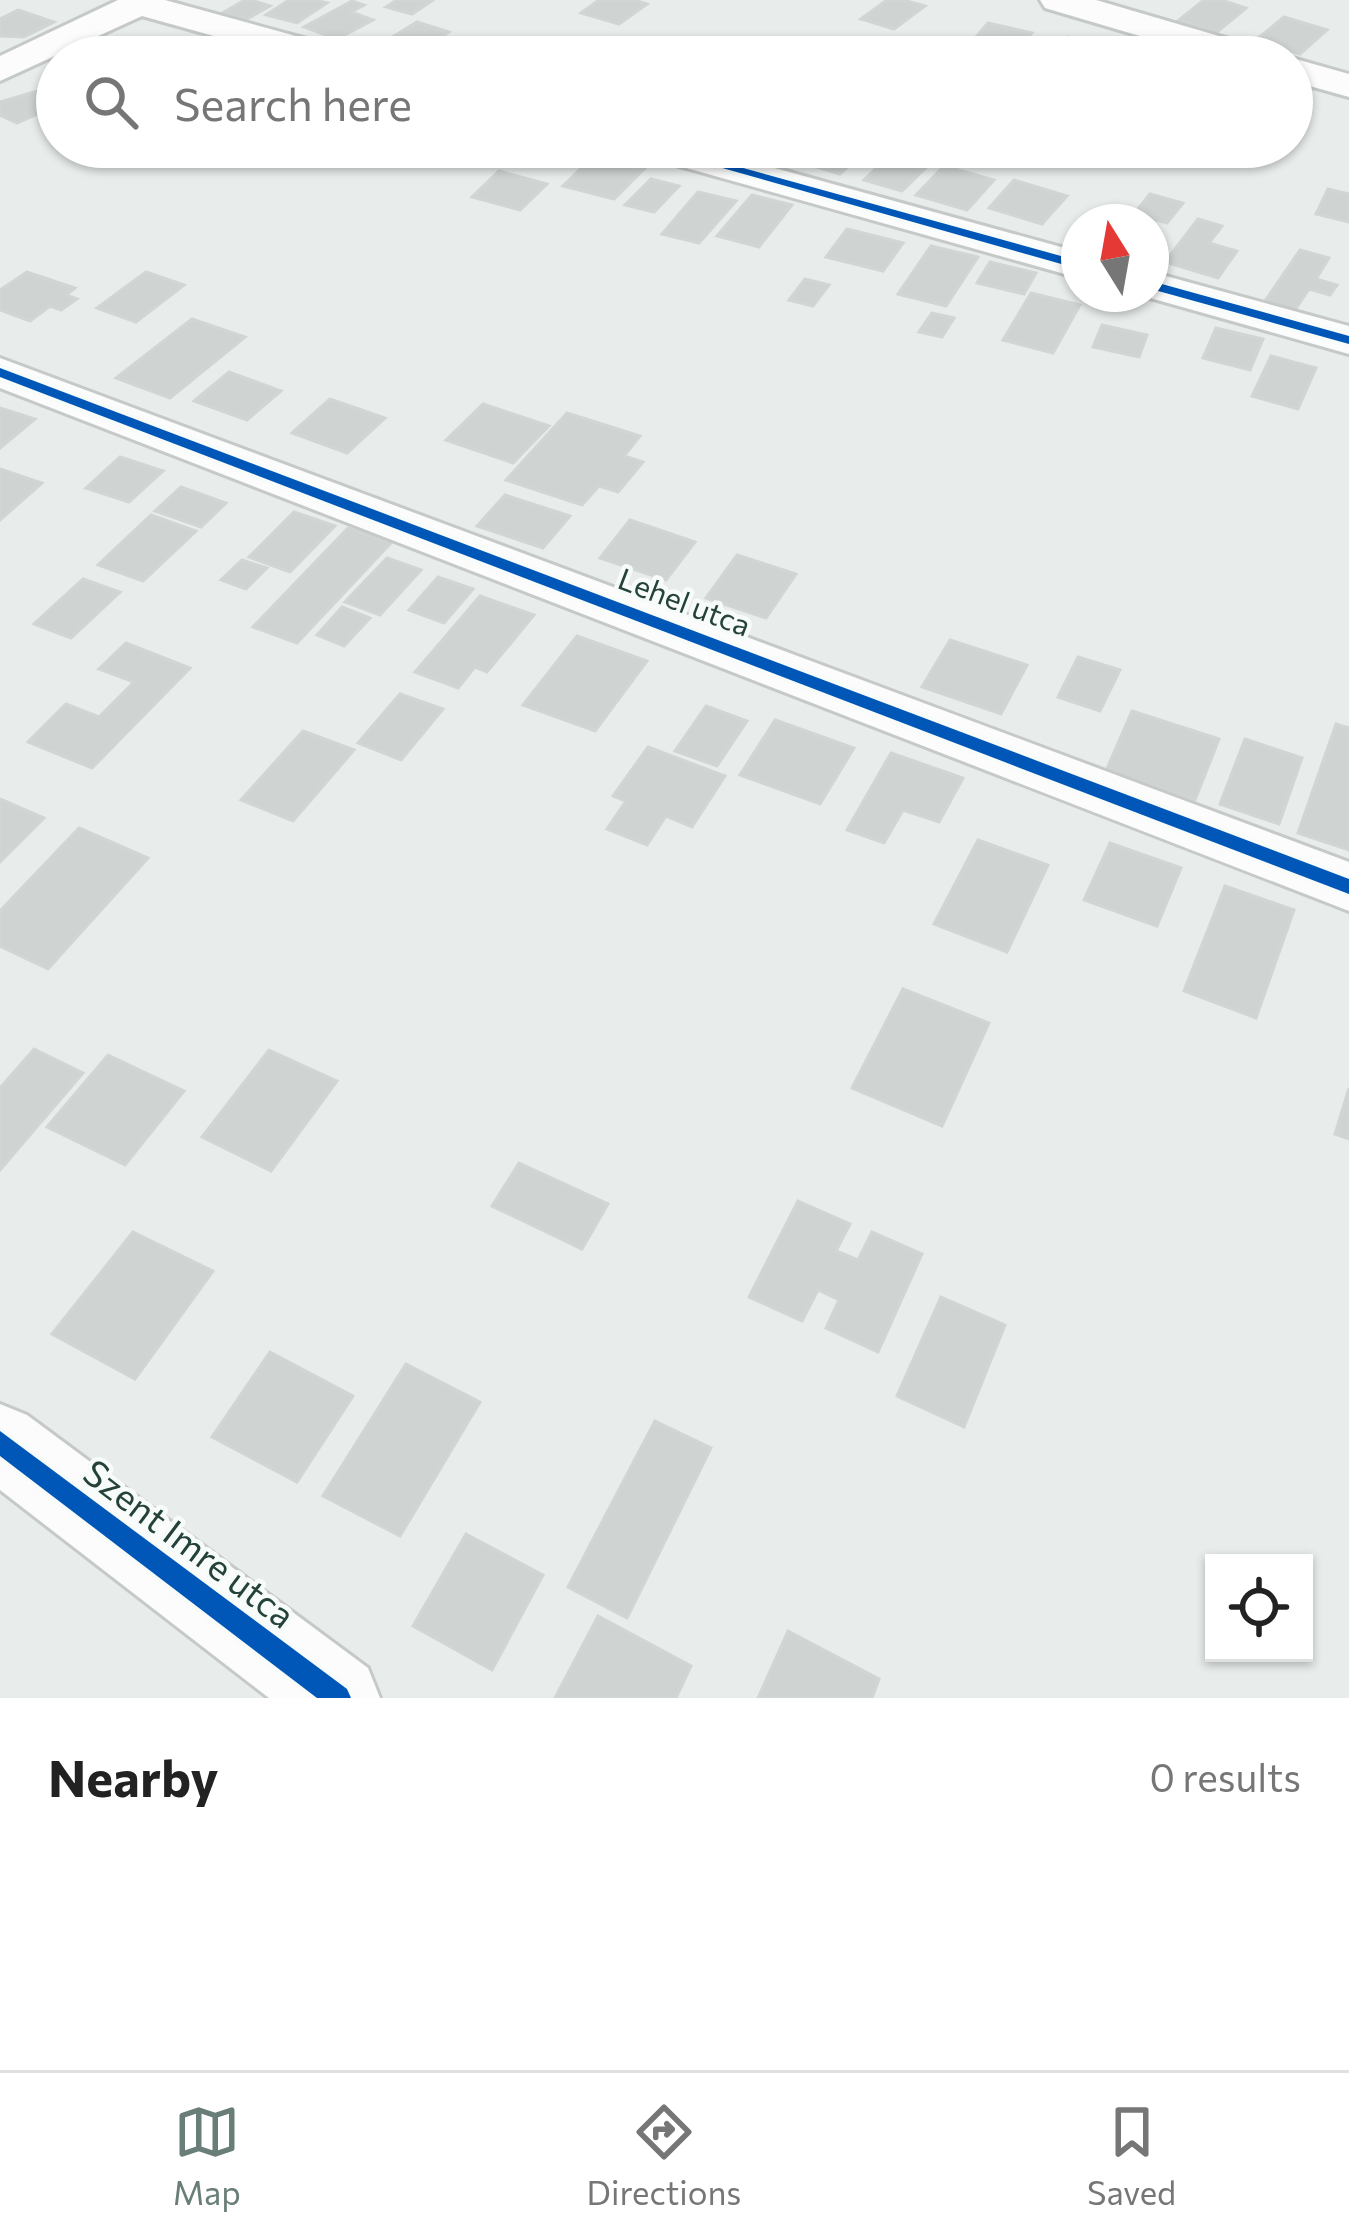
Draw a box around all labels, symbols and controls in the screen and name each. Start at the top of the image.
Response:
search box [36,36,1313,168]
icon: search [78,69,144,135]
text: Search here [174,75,412,130]
north arrow [1061,204,1169,312]
street label: Lehel utca [613,559,756,643]
street label: Szent Imre utca [76,1449,304,1636]
map controls [1205,1554,1313,1662]
button: locate [1205,1554,1313,1662]
text: Nearby [48,1745,218,1808]
text: 0 results [1149,1752,1301,1800]
tab: Map [173,2099,241,2212]
tab: Directions [587,2099,741,2212]
tab: Saved [1087,2099,1176,2212]

